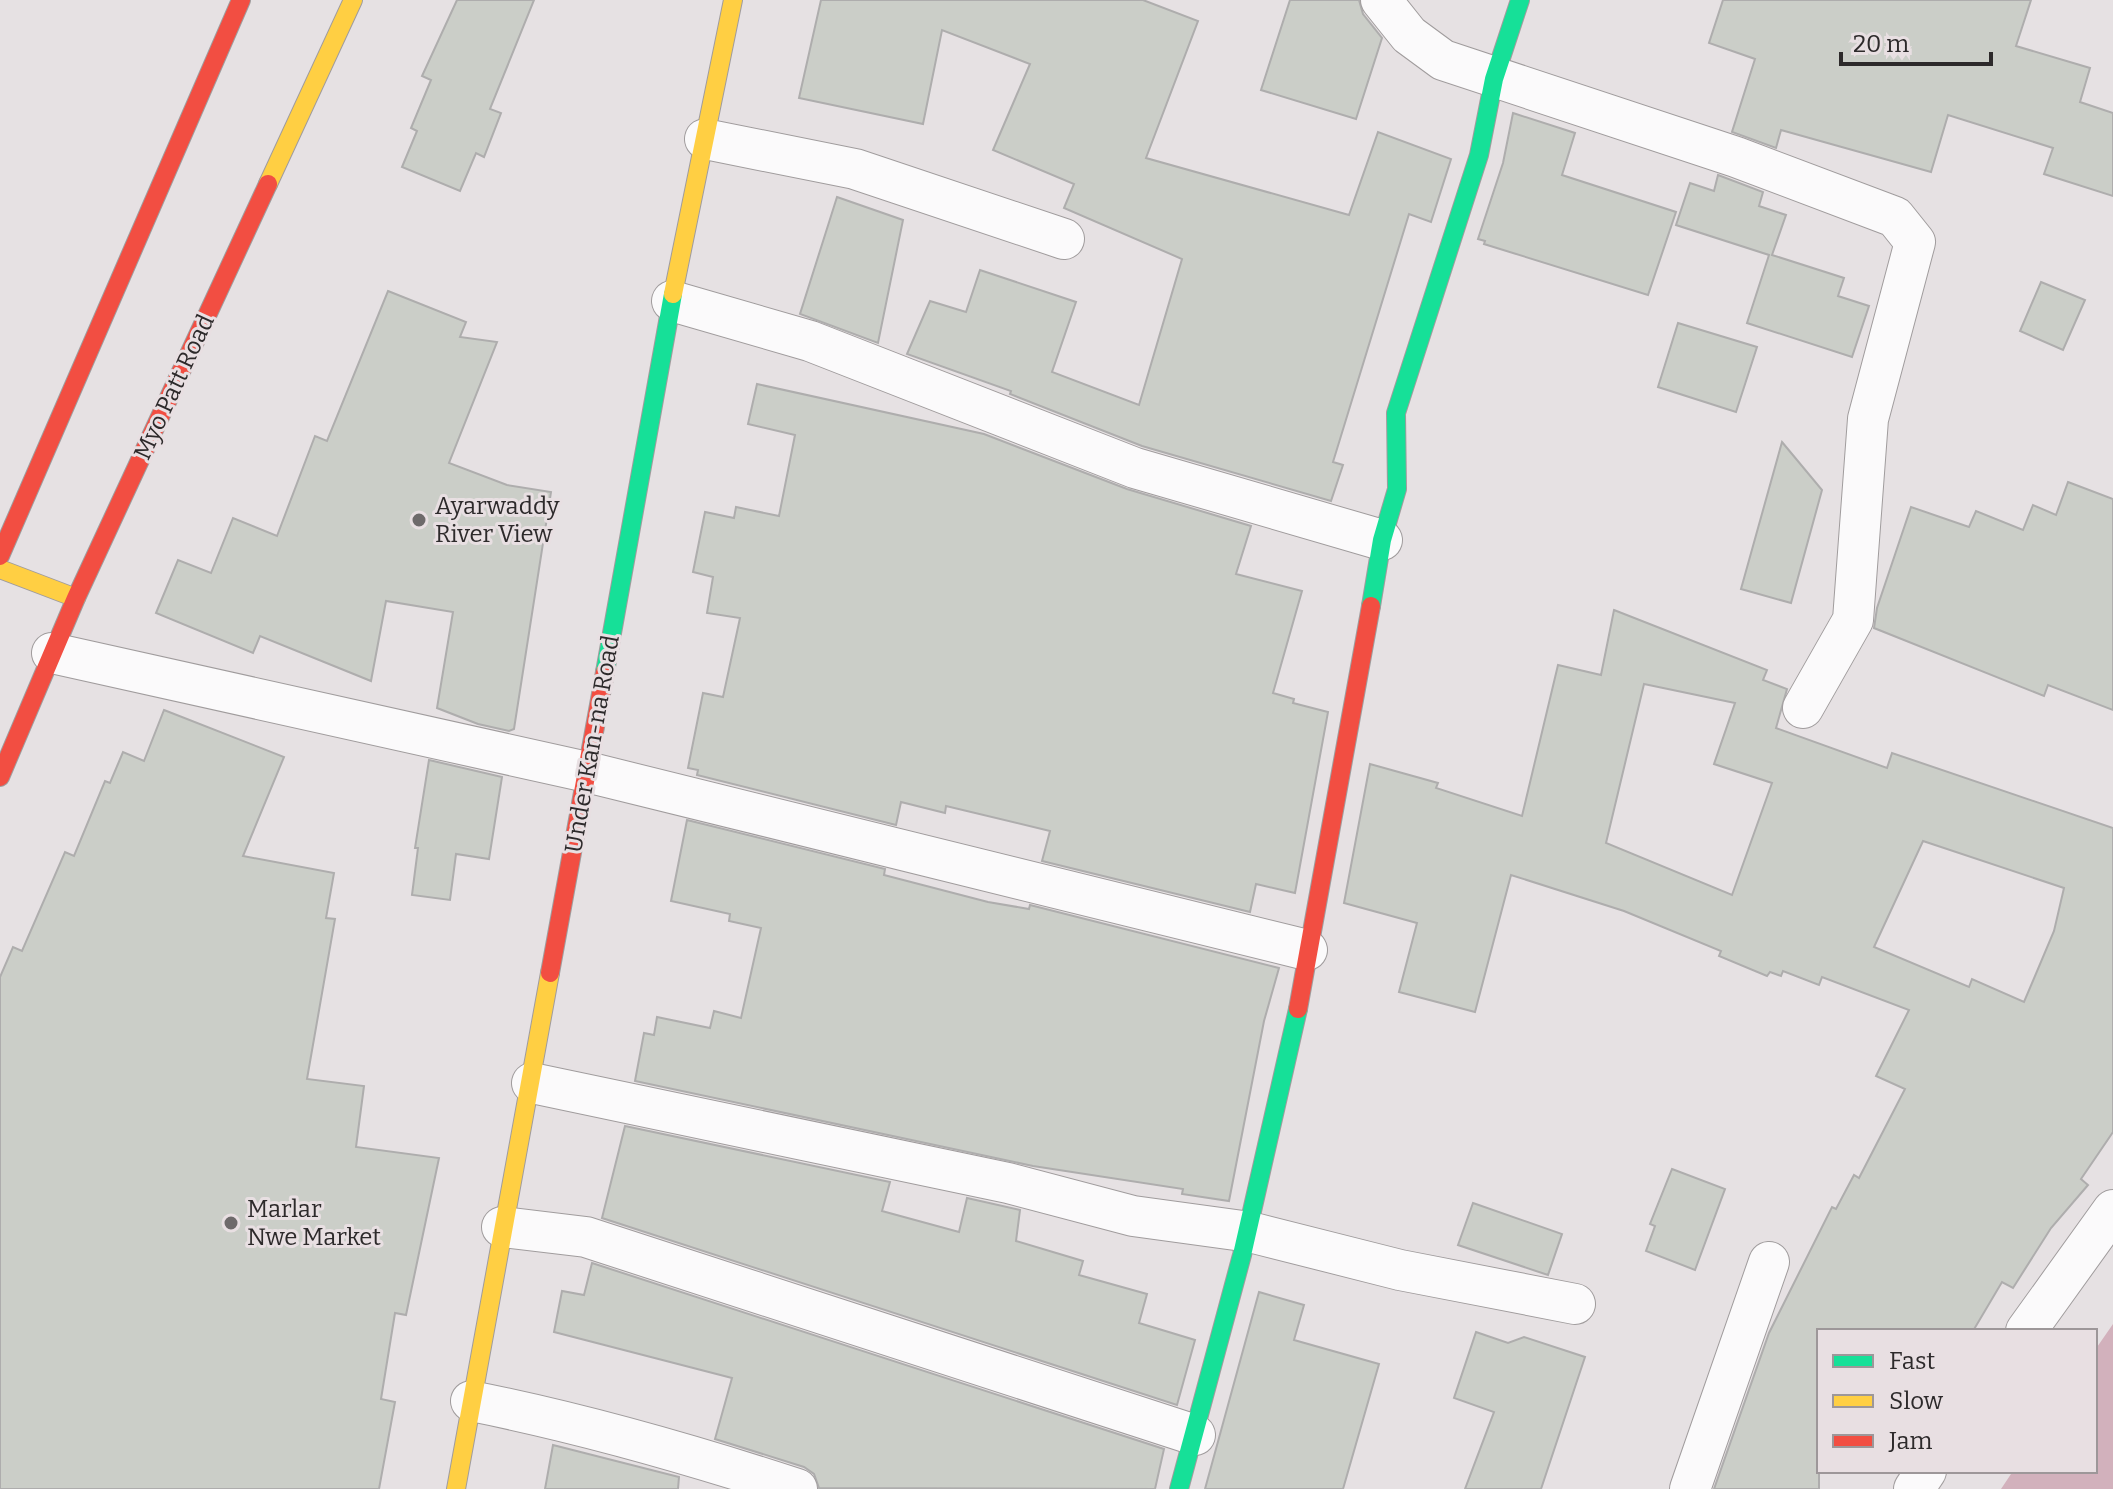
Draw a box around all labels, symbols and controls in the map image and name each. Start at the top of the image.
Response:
scale bar [1841,16,1991,66]
text: 20 m [1853,30,1909,58]
street label: Myo Patt Road [128,310,220,464]
place label: Ayarwaddy River View [435,492,560,548]
marker: Ayarwaddy River View [410,511,428,529]
street label: Under Kan-na Road [559,633,625,855]
place label: Marlar Nwe Market [247,1195,381,1251]
marker: Marlar Nwe Market [222,1214,240,1232]
legend [1817,1329,2097,1473]
text: Fast [1889,1347,1935,1375]
text: Slow [1889,1387,1944,1415]
text: Jam [1888,1427,1933,1455]

